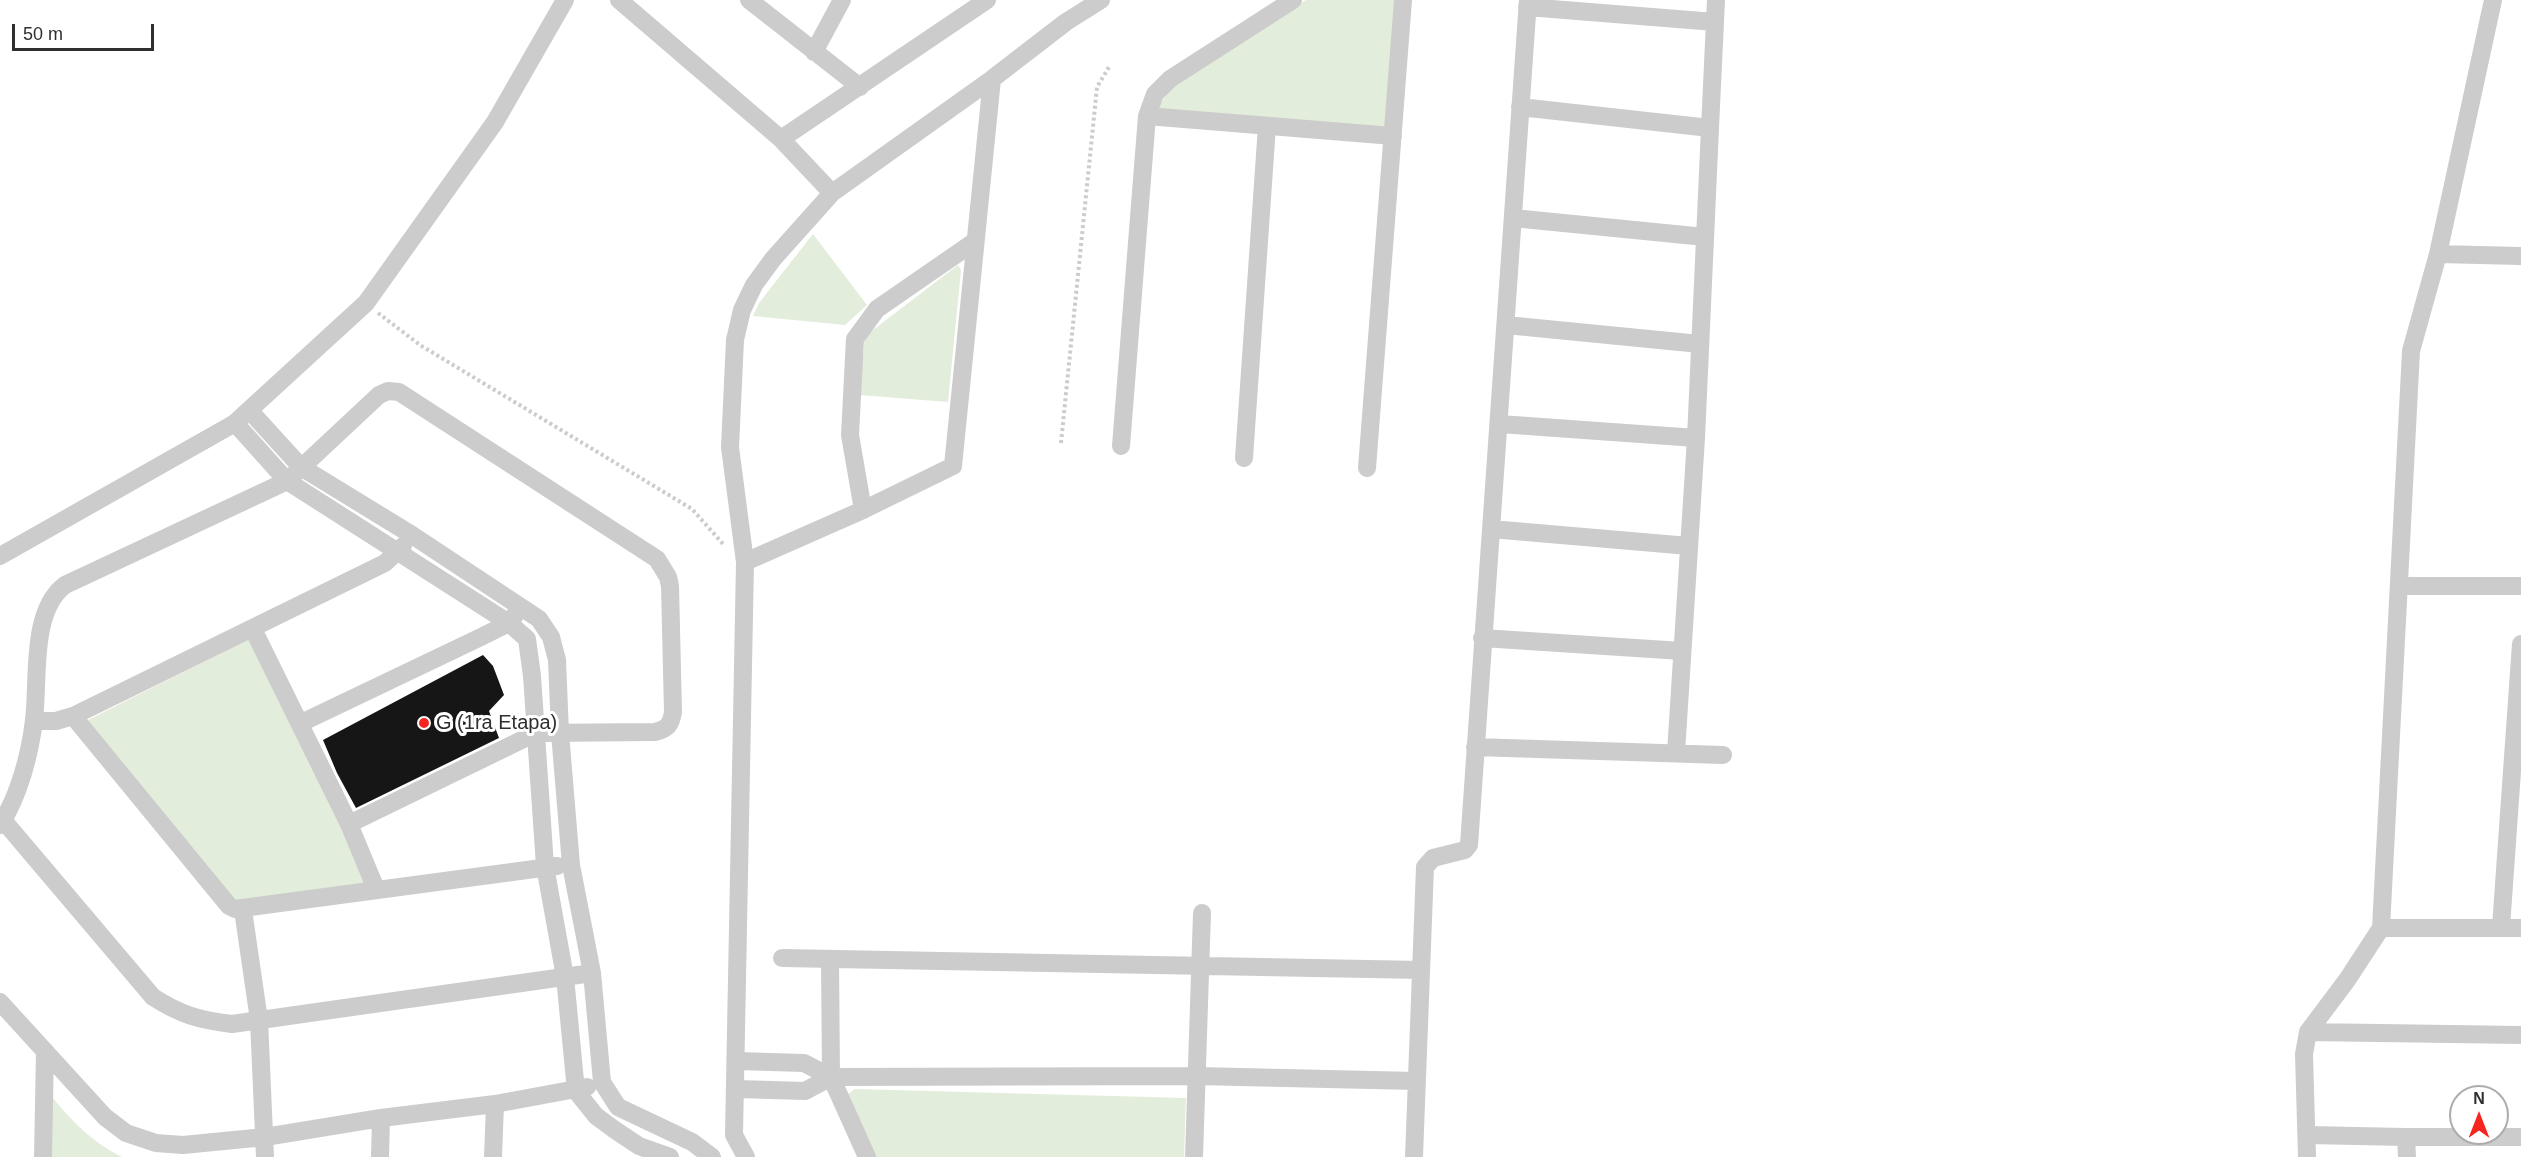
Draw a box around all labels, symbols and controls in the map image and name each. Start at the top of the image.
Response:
scale bar [15,12,158,50]
text: 50 m [23,24,63,44]
place label: G (1ra Etapa) [436,711,557,735]
marker: G (1ra Etapa) [417,716,431,730]
north arrow [2449,1085,2509,1145]
text: N [2473,1090,2485,1107]

